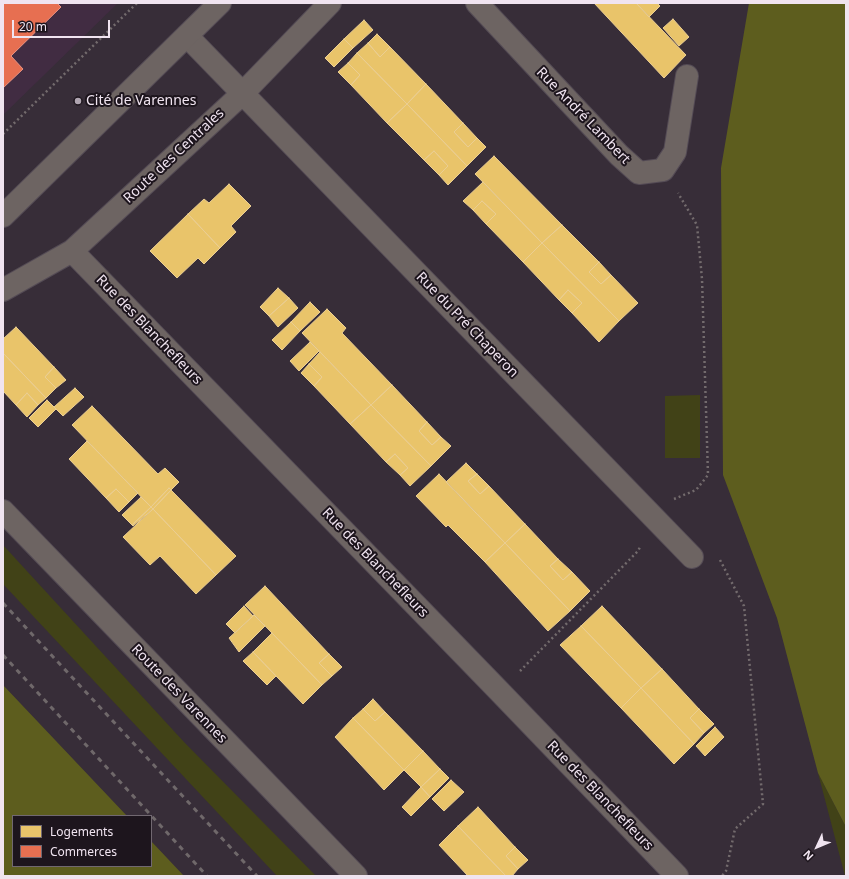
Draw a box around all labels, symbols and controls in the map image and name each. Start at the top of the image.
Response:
scale bar [14,12,112,38]
text: 20 m [19,18,47,35]
street label: Rue André Lambert [533,64,633,168]
place label: Cité de Varennes [86,93,196,109]
marker: Cité de Varennes [73,96,83,106]
street label: Route des Centrales [120,105,228,207]
street label: Rue du Pré Chaperon [412,269,522,381]
street label: Rue des Blanchefleurs [92,272,206,388]
street label: Rue des Blanchefleurs [318,505,432,621]
street label: Route des Varennes [128,641,230,747]
street label: Rue des Blanchefleurs [543,738,657,854]
legend [12,815,152,867]
text: Logements [50,823,113,840]
north arrow [797,827,837,867]
text: Commerces [50,843,117,860]
text: N [800,847,817,864]

